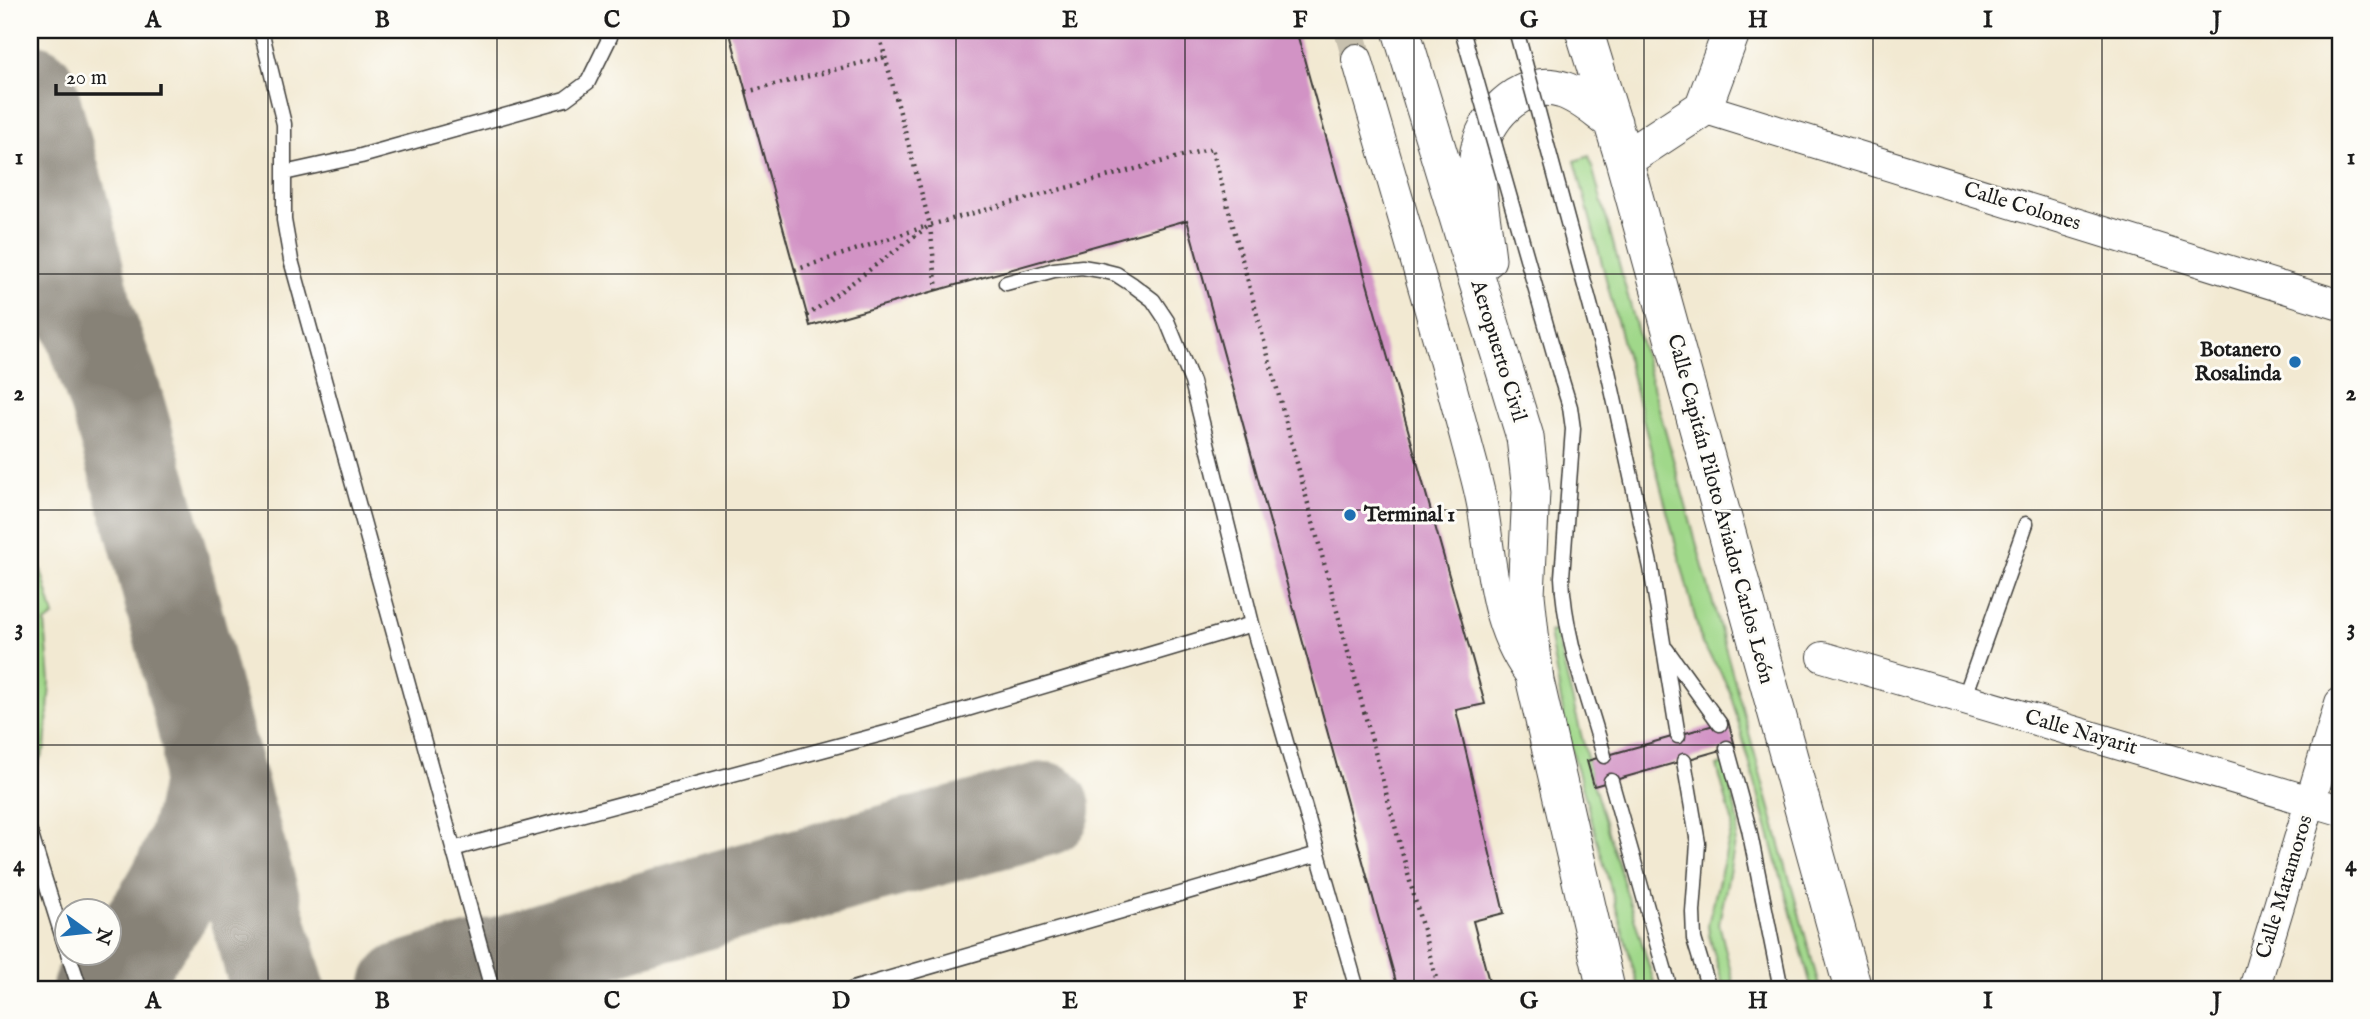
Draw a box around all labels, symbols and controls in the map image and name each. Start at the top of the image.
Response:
text: A [144,6,162,35]
text: B [374,6,390,35]
text: C [604,6,621,35]
text: D [832,6,850,35]
text: E [1062,6,1078,35]
text: F [1293,6,1308,35]
text: G [1520,6,1539,35]
text: H [1748,6,1768,35]
text: I [1983,6,1993,35]
text: J [2209,6,2222,35]
scale bar [56,52,161,96]
text: 20 m [66,65,107,92]
text: 1 [15,143,23,172]
text: 1 [2347,143,2355,172]
street label: Calle Colones [1960,176,2084,238]
street label: Aeropuerto Civil [1463,276,1532,425]
street label: Calle Capitán Piloto Aviador Carlos León [1660,331,1780,687]
place label: Botanero Rosalinda [2195,337,2282,388]
marker: Botanero Rosalinda [2287,354,2303,370]
text: 2 [14,379,25,408]
text: 2 [2346,379,2357,408]
place label: Terminal 1 [1363,502,1455,529]
marker: Terminal 1 [1342,507,1358,523]
text: 3 [15,614,23,643]
text: 3 [2347,614,2355,643]
street label: Calle Nayarit [2022,704,2140,762]
street label: Calle Matamoros [2250,812,2320,962]
text: 4 [13,850,25,879]
text: 4 [2345,850,2357,879]
north arrow [52,897,122,967]
text: N [89,924,116,947]
text: A [144,987,162,1016]
text: B [374,987,390,1016]
text: C [604,987,621,1016]
text: D [832,987,850,1016]
text: E [1062,987,1078,1016]
text: F [1293,987,1308,1016]
text: G [1520,987,1539,1016]
text: H [1748,987,1768,1016]
text: I [1983,987,1993,1016]
text: J [2209,987,2222,1016]

